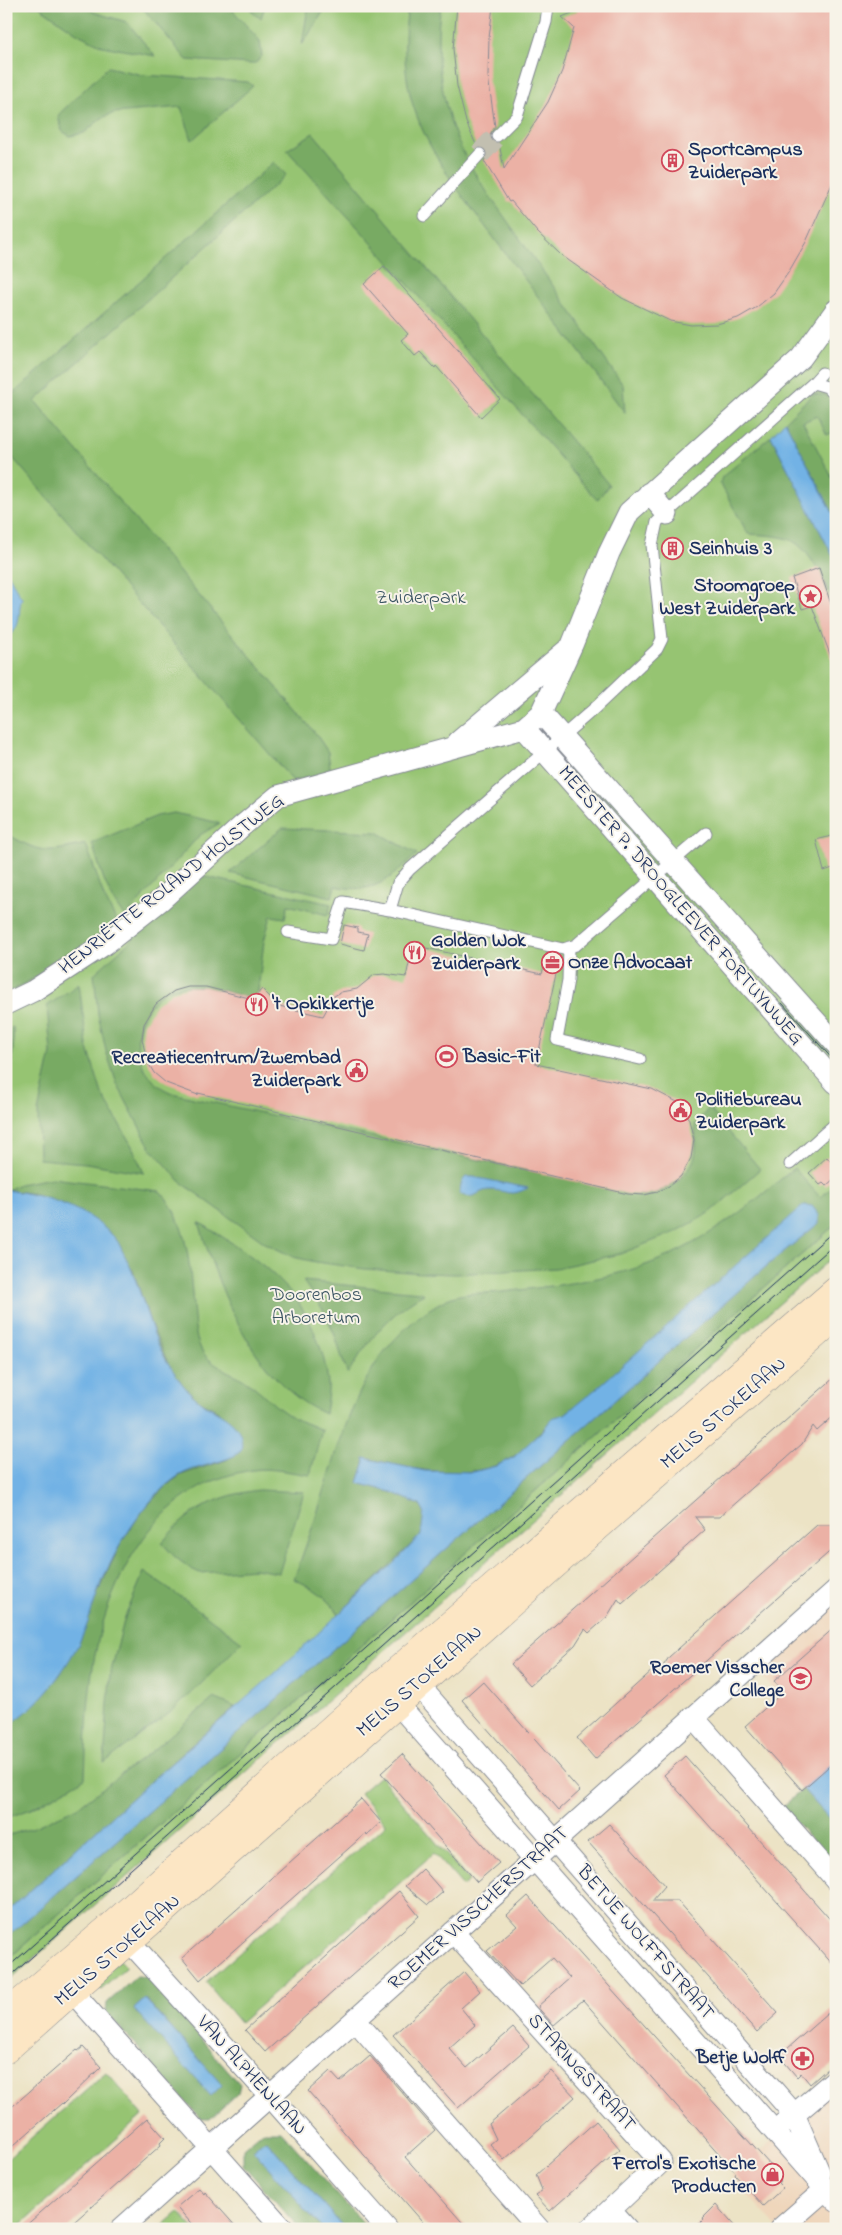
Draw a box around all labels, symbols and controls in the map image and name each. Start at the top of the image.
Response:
place label: Sportcampus Zuiderpark [688,136,803,188]
building icon: Sportcampus Zuiderpark [660,149,684,173]
place label: Seinhuis 3 [689,535,772,564]
building icon: Seinhuis 3 [661,537,685,561]
place label: Stoomgroep West Zuiderpark [659,572,796,624]
park label: Zuiderpark [376,584,466,613]
place icon: Stoomgroep West Zuiderpark [799,585,823,609]
street label: MEESTER P. DROOGLEEVER FORTUYNWEG [550,760,810,1052]
street label: HENRIËTTE ROLAND HOLSTWEG [53,788,291,982]
place label: Golden Wok Zuiderpark [431,927,527,979]
restaurant icon: Golden Wok Zuiderpark [403,941,427,965]
place label: Onze Advocaat [568,949,692,978]
office icon: Onze Advocaat [540,951,564,975]
place label: 't Opkikkertje [272,990,375,1019]
restaurant icon: 't Opkikkertje [244,992,268,1016]
place label: Basic-Fit [462,1043,541,1072]
place label: Recreatiecentrum/Zwembad Zuiderpark [112,1044,342,1096]
sports icon: Basic-Fit [435,1045,459,1069]
public building icon: Recreatiecentrum/Zwembad Zuiderpark [345,1058,369,1082]
place label: Politiebureau Zuiderpark [696,1086,802,1138]
public building icon: Politiebureau Zuiderpark [668,1099,692,1123]
park label: Doorenbos Arboretum [269,1281,362,1333]
street label: MELIS STOKELAAN [654,1351,794,1477]
street label: MELIS STOKELAAN [350,1619,490,1745]
place label: Roemer Visscher College [650,1654,785,1707]
school or university icon: Roemer Visscher College [788,1667,812,1691]
street label: ROEMER VISSCHERSTRAAT [382,1820,576,1998]
street label: BETJE WOLFFSTRAAT [569,1858,721,2027]
street label: MELIS STOKELAAN [48,1888,188,2014]
street label: STARINGSTRAAT [520,2008,642,2138]
street label: VAN ALPHENLAAN [188,2009,313,2143]
place label: Betje Wolff [695,2044,787,2073]
pharmacy icon: Betje Wolff [790,2046,814,2070]
place label: Ferrol's Exotische Producten [612,2150,757,2202]
shop icon: Ferrol's Exotische Producten [760,2163,784,2187]

